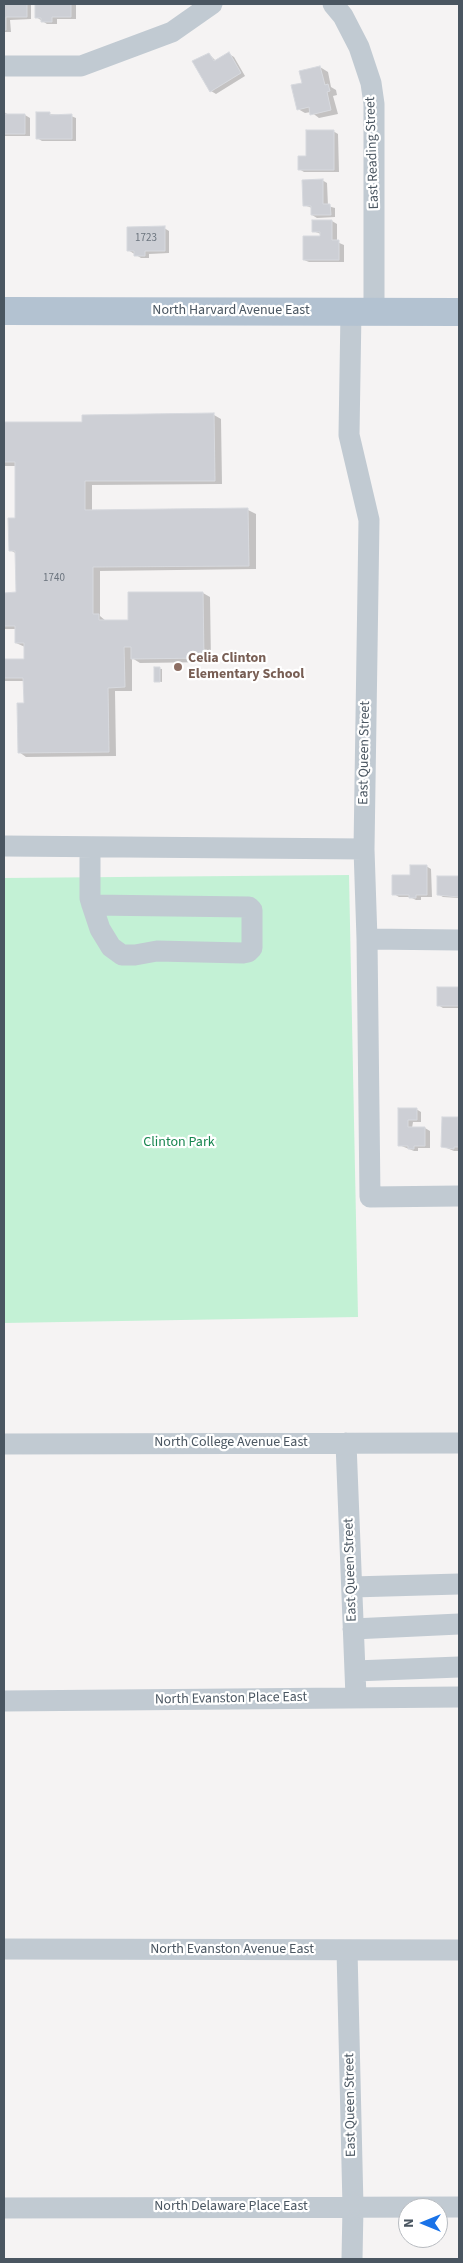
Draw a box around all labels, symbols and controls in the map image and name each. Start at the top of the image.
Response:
street label: East Reading Street [363,96,383,210]
house number: 1723 [135,232,157,246]
street label: North Harvard Avenue East [152,303,310,319]
house number: 1740 [43,572,65,586]
place label: Celia Clinton Elementary School [188,651,304,684]
marker: Celia Clinton Elementary School [172,661,184,673]
street label: East Queen Street [356,701,374,805]
park label: Clinton Park [143,1135,215,1151]
street label: North College Avenue East [154,1435,308,1451]
street label: East Queen Street [341,1518,361,1622]
street label: North Evanston Place East [155,1689,307,1709]
street label: North Evanston Avenue East [150,1942,314,1958]
street label: East Queen Street [342,2053,360,2157]
north arrow [398,2198,448,2248]
street label: North Delaware Place East [154,2199,308,2215]
text: N [399,2218,419,2228]

